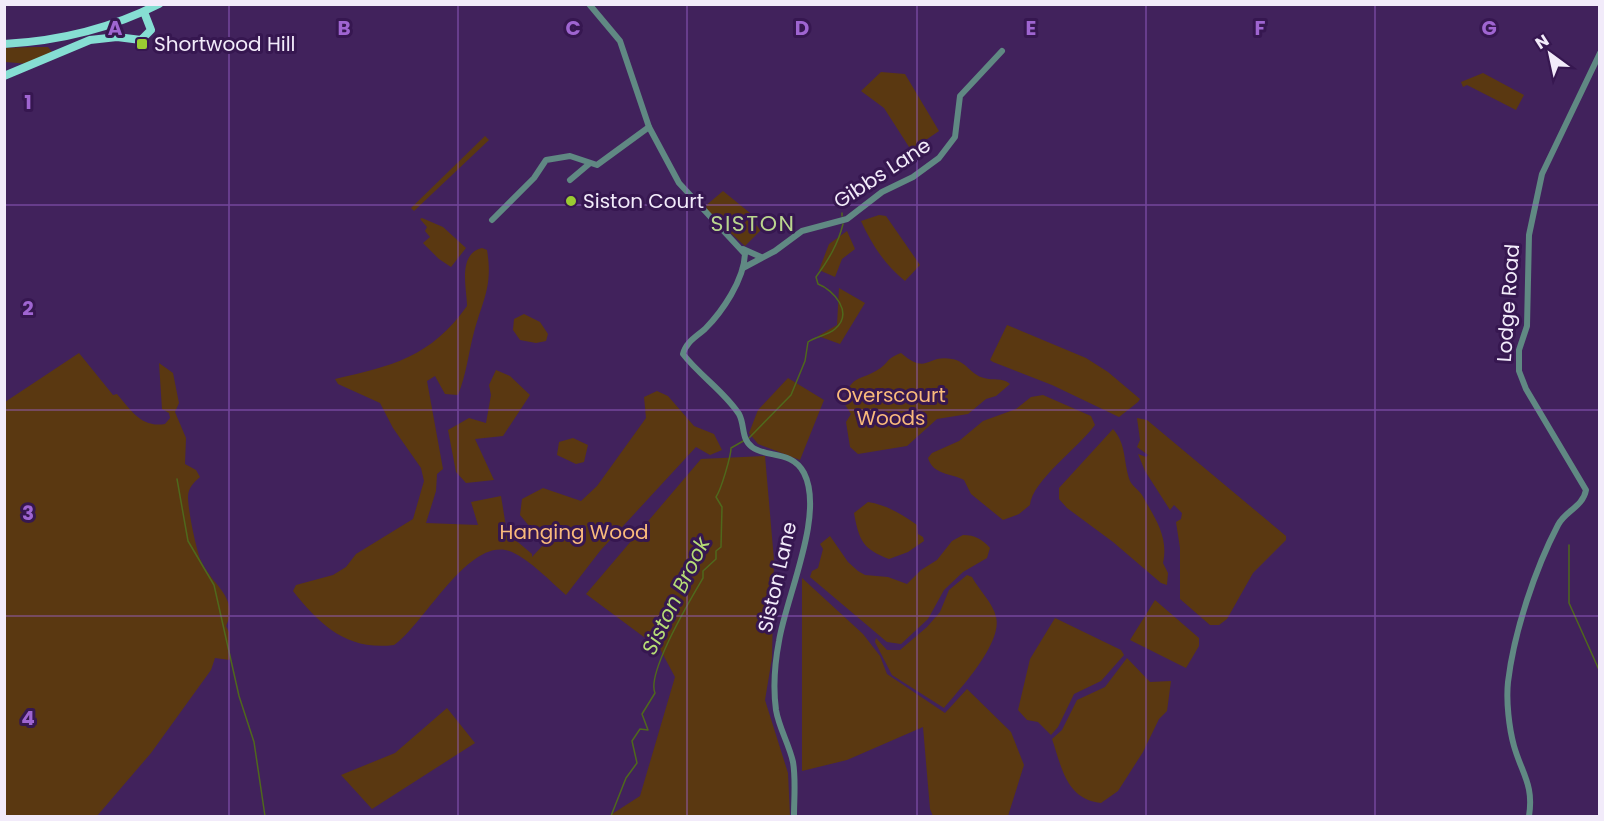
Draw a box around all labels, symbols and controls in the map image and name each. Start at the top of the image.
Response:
text: A [108,14,123,42]
text: B [337,14,351,42]
text: C [565,14,581,42]
text: D [795,14,809,42]
text: E [1026,14,1036,42]
text: F [1255,14,1266,42]
text: G [1481,14,1497,42]
north arrow [1520,24,1580,84]
text: N [1531,29,1553,55]
place label: Shortwood Hill [154,30,296,58]
marker: Shortwood Hill [135,37,149,51]
text: 1 [24,88,32,116]
street label: Gibbs Lane [828,131,936,215]
place label: Siston Court [583,187,704,215]
marker: Siston Court [564,194,578,208]
district label: SISTON [711,208,795,239]
street label: Lodge Road [1490,243,1526,363]
text: 2 [22,294,34,322]
park label: Overscourt Woods [836,381,946,432]
text: 3 [22,499,34,527]
park label: Hanging Wood [500,518,648,546]
street label: Siston Lane [751,519,803,635]
water label: Siston Brook [635,531,717,659]
text: 4 [21,704,35,732]

